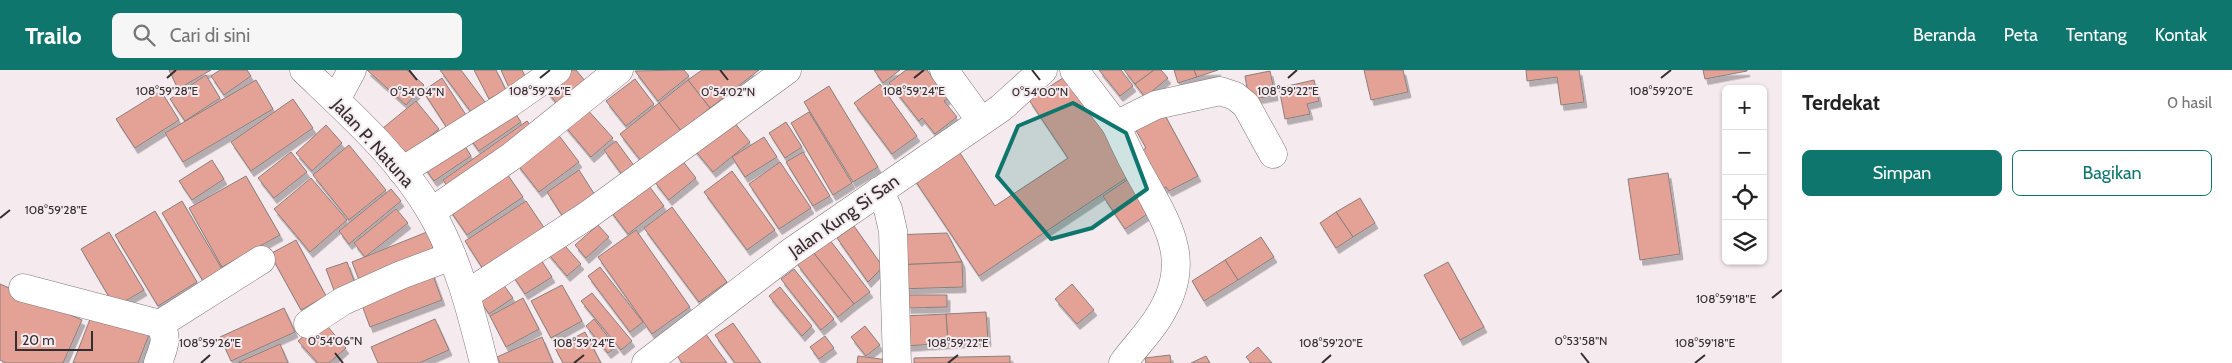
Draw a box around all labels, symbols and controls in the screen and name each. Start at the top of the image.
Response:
search box [112,13,462,58]
text: Trailo [25,21,82,50]
icon: search [130,21,158,49]
text: Cari di sini [170,24,250,47]
text: Beranda [1913,24,1976,46]
text: Peta [2004,24,2038,46]
text: Tentang [2066,24,2127,46]
text: Kontak [2155,24,2207,46]
text: 108°59'28"E [136,83,199,98]
text: 108°59'26"E [509,83,571,98]
text: 108°59'24"E [883,83,945,98]
text: 108°59'22"E [1257,83,1319,98]
text: 108°59'20"E [1629,83,1693,98]
text: 0°54'04"N [390,84,444,99]
text: 0°54'02"N [701,84,755,99]
text: 0°54'00"N [1012,84,1068,99]
map controls [1722,85,1767,265]
button: + [1722,85,1767,130]
text: Terdekat [1802,90,1880,115]
street label: Jalan P. Natuna [327,93,419,192]
text: 0 hasil [2167,93,2212,112]
button: − [1722,130,1767,175]
button: Simpan [1802,150,2002,196]
button: Bagikan [2012,150,2212,196]
street label: Jalan Kung Si San [784,170,903,263]
button: locate [1722,175,1767,220]
text: 108°59'28"E [25,202,88,217]
button: layers [1722,220,1767,265]
text: 108°59'18"E [1696,291,1756,306]
scale bar [15,328,92,351]
text: 20 m [22,331,55,349]
text: 0°54'06"N [308,333,362,348]
text: 0°53'58"N [1555,333,1608,348]
text: 108°59'26"E [179,335,241,350]
text: 108°59'24"E [553,335,615,350]
text: 108°59'22"E [927,335,989,350]
text: 108°59'20"E [1299,335,1363,350]
text: 108°59'18"E [1675,335,1735,350]

